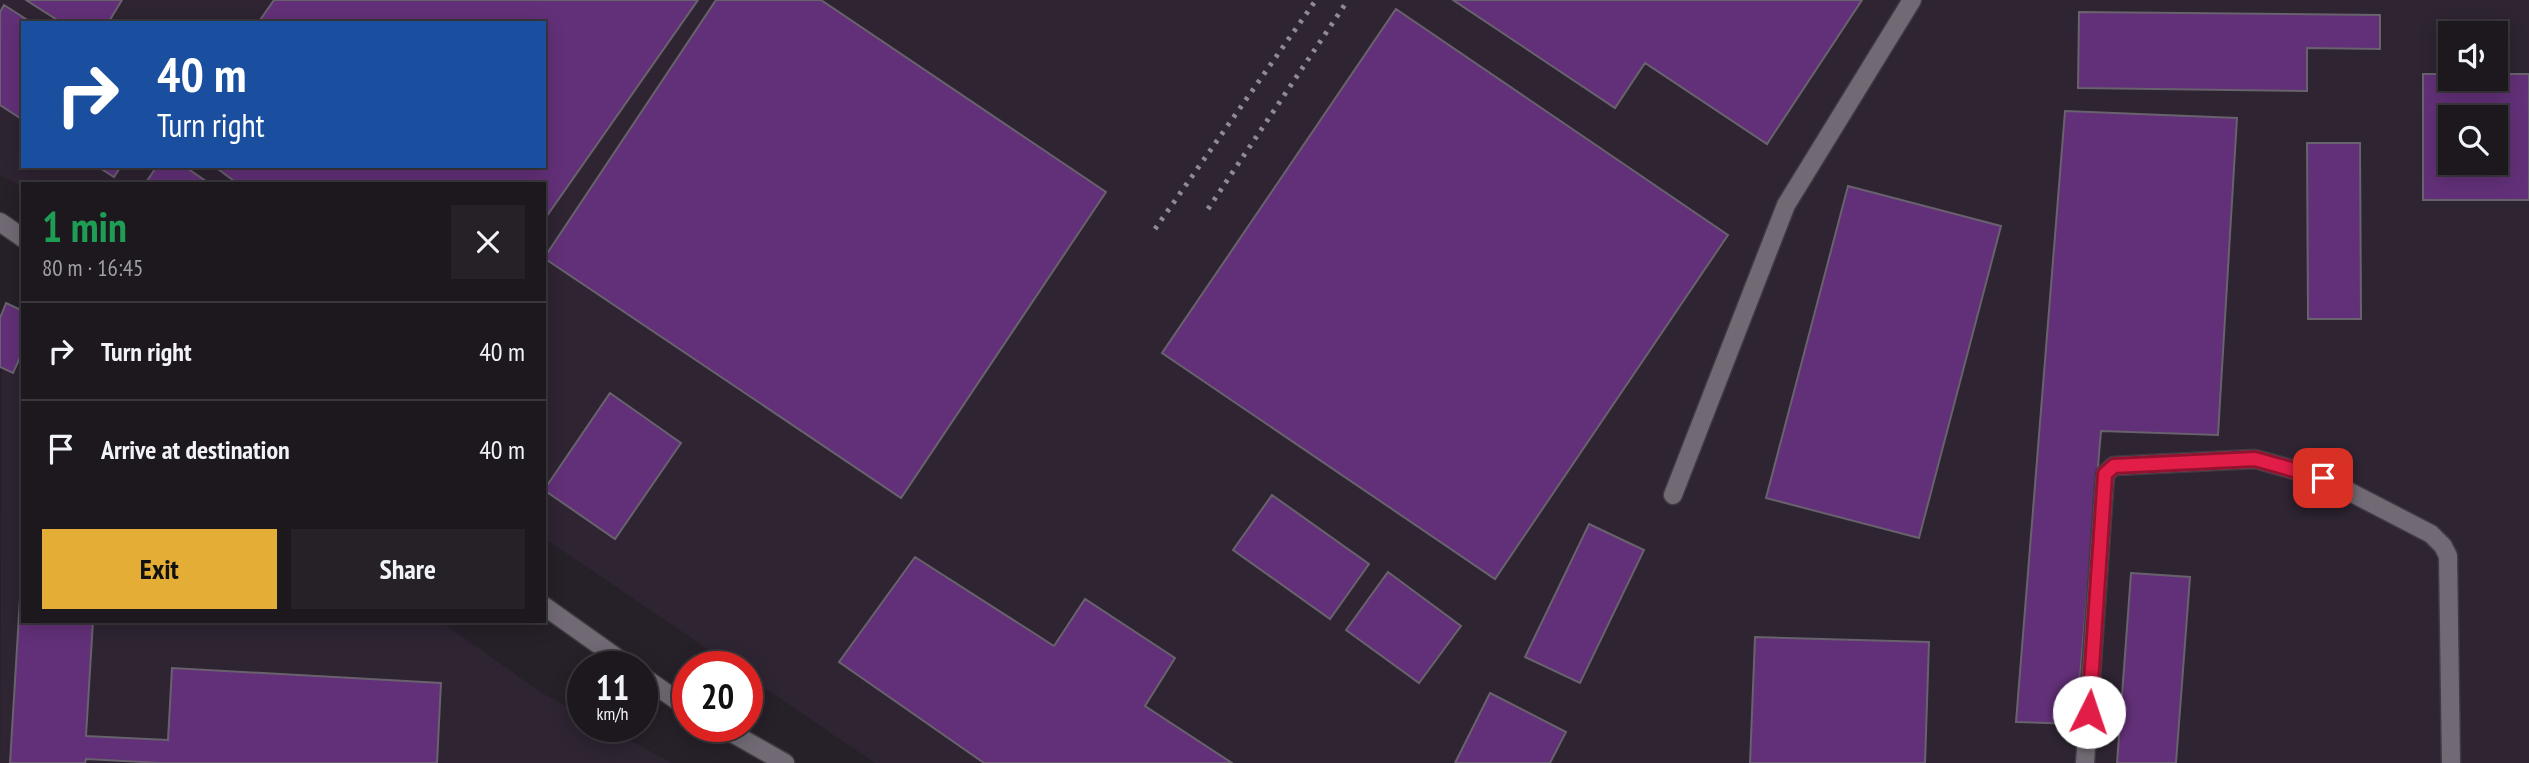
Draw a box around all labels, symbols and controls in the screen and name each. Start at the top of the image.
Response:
map controls [2438,21,2508,175]
button: sound [2438,21,2508,91]
text: 40 m [157,42,246,106]
icon: right [42,49,133,140]
text: Turn right [157,104,265,146]
button: search [2438,105,2508,175]
text: 1 min [42,199,127,254]
button: close [451,205,525,279]
text: 80 m · 16:45 [42,253,143,282]
icon: right [42,332,80,370]
text: Turn right [101,335,192,368]
text: 40 m [479,335,525,368]
icon: arrive [42,430,80,468]
text: Arrive at destination [101,433,290,466]
text: 40 m [479,433,525,466]
pin [2293,448,2353,508]
icon: arrive [2304,459,2342,497]
button: Exit [42,529,277,609]
button: Share [291,529,525,609]
speed limit sign: 20 [672,651,763,742]
text: 11 [596,664,629,710]
position arrow [2052,675,2126,749]
text: km/h [597,702,628,725]

